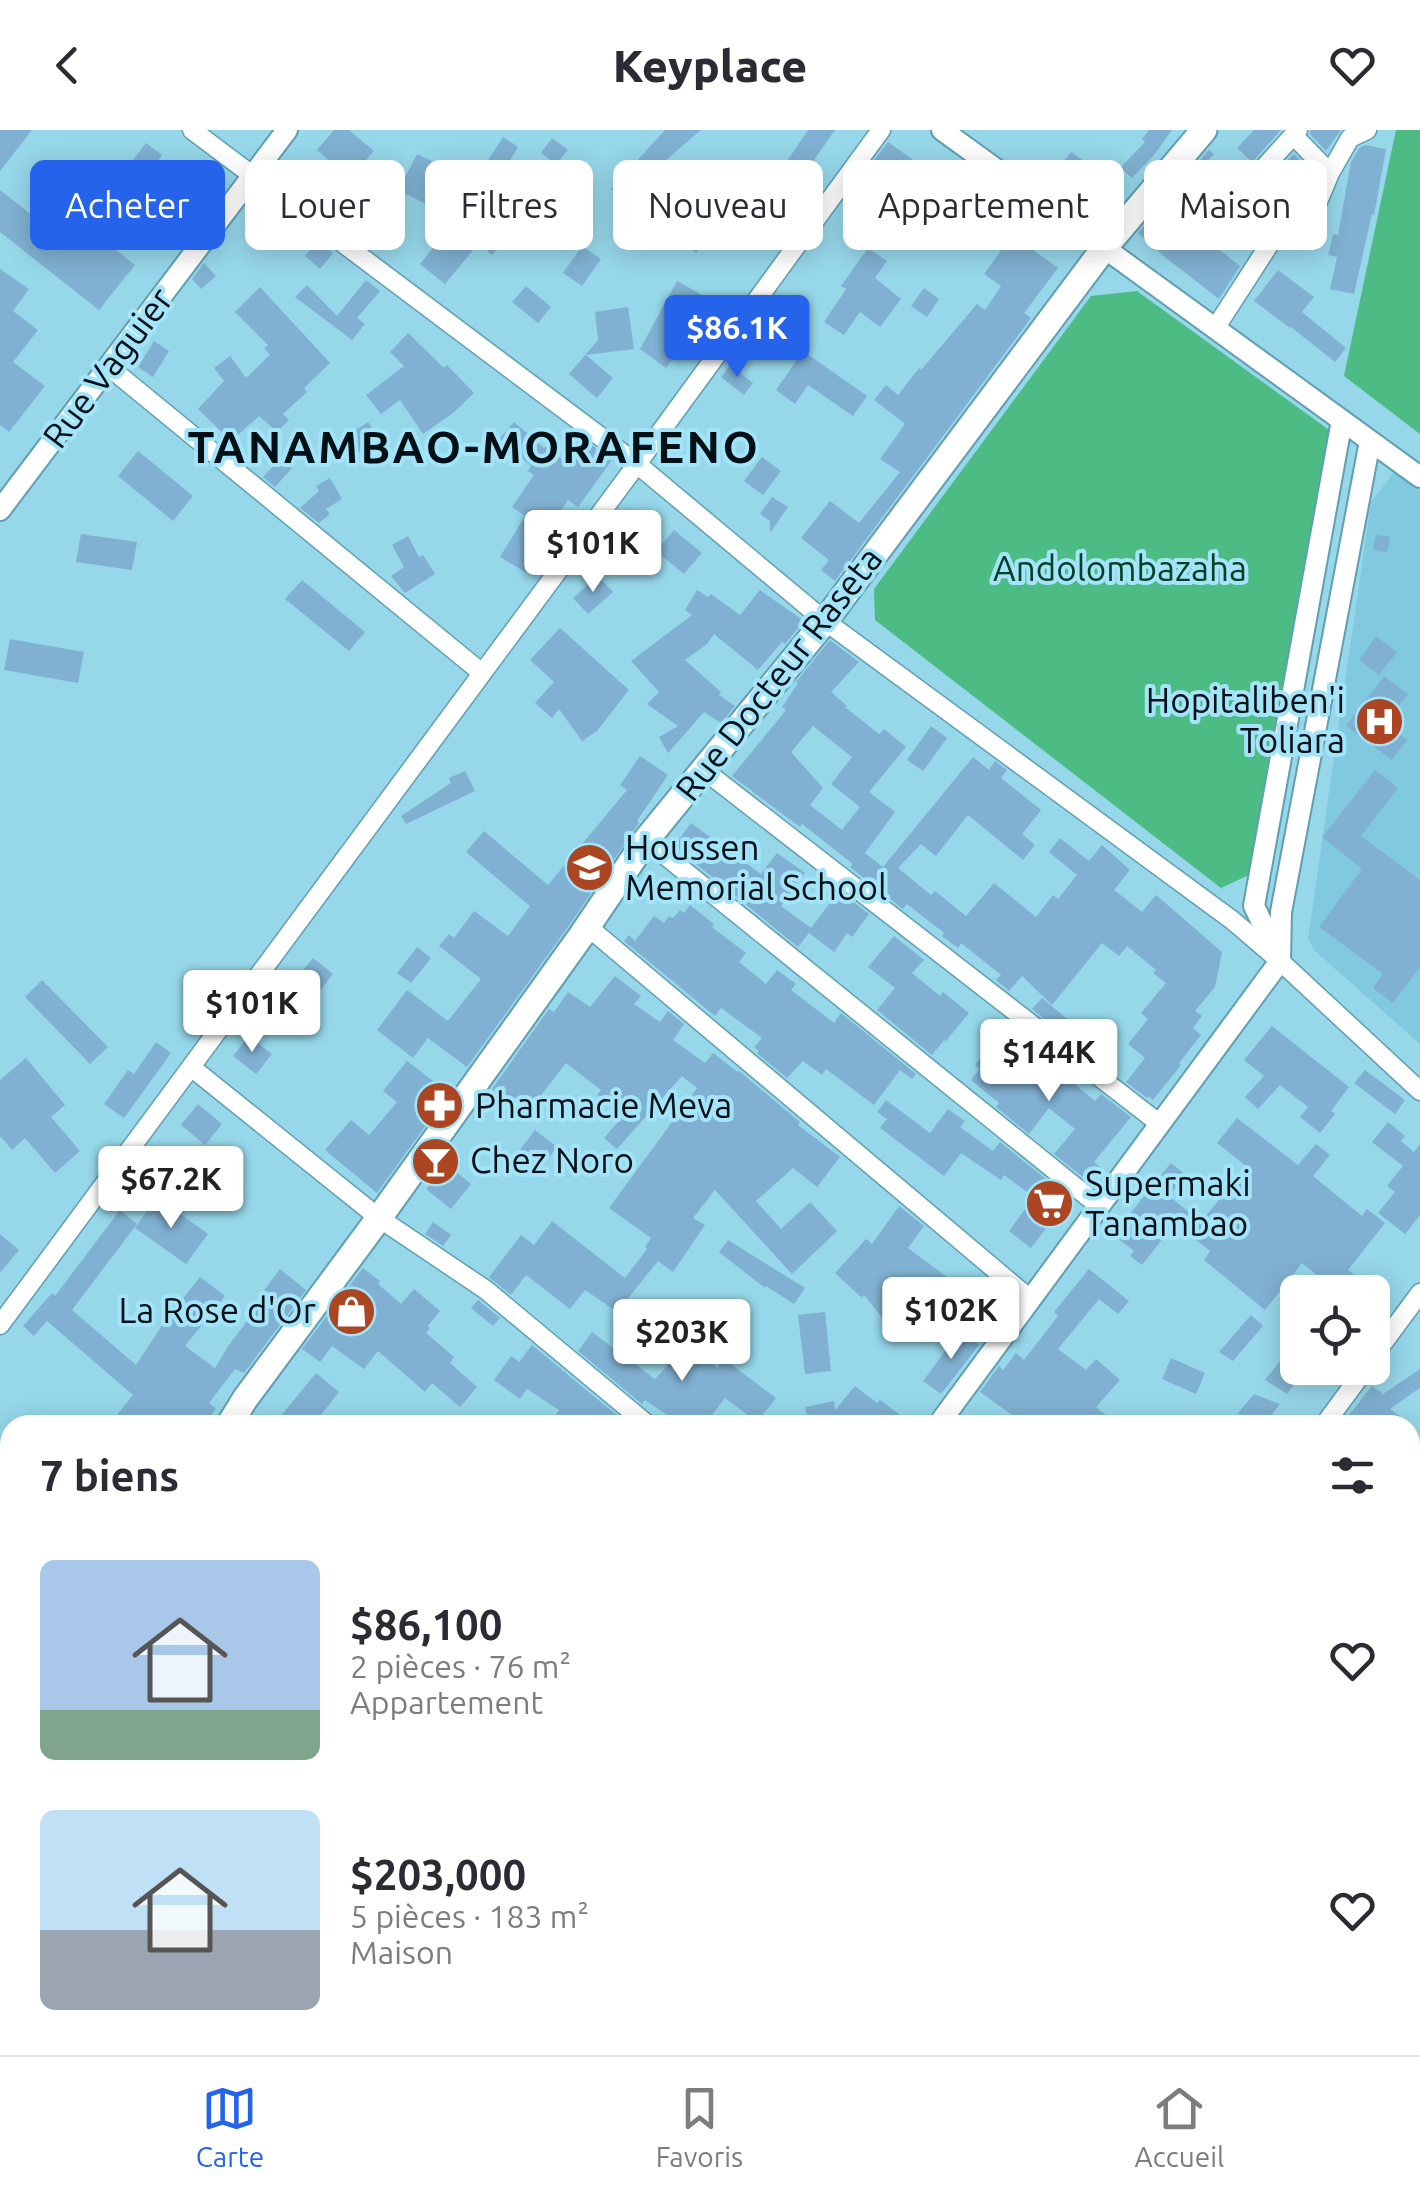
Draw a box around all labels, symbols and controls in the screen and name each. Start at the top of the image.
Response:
icon: back [40,38,95,93]
icon: heart [1325,38,1380,93]
text: Keyplace [613,40,807,91]
chip: Acheter [30,160,225,250]
chip: Louer [245,160,405,250]
chip: Filtres [425,160,593,250]
chip: Nouveau [613,160,823,250]
chip: Appartement [843,160,1124,250]
chip: Maison [1144,160,1327,250]
street label: Rue Vaguier [34,280,180,455]
pin: $86.1K [656,295,818,380]
text: $86.1K [686,309,788,345]
district label: TANAMBAO-MORAFENO [187,421,761,472]
pin: $101K [523,510,663,595]
text: $101K [546,524,640,560]
street label: Rue Docteur Raseta [667,539,890,808]
park label: Andolombazaha [993,548,1247,588]
place label: Hopitaliben'i Toliara [1146,680,1345,760]
hospital icon: Hopitaliben'i Toliara [1354,695,1406,747]
place label: Houssen Memorial School [625,827,887,907]
school or university icon: Houssen Memorial School [564,842,616,894]
pin: $101K [182,970,322,1055]
text: $101K [205,984,299,1020]
pin: $144K [979,1019,1119,1104]
text: $144K [1002,1033,1096,1069]
pharmacy icon: Pharmacie Meva [414,1080,466,1132]
place label: Pharmacie Meva [475,1085,732,1125]
bar icon: Chez Noro [409,1135,461,1187]
place label: Chez Noro [470,1140,634,1180]
pin: $67.2K [90,1146,252,1231]
text: $67.2K [120,1160,222,1196]
place label: Supermaki Tanambao [1085,1163,1251,1243]
supermarket icon: Supermaki Tanambao [1024,1178,1076,1230]
map controls [1280,1275,1390,1385]
button: locate [1280,1275,1390,1385]
pin: $102K [881,1277,1021,1362]
shop icon: La Rose d'Or [325,1285,377,1337]
place label: La Rose d'Or [118,1290,316,1330]
text: $102K [904,1291,998,1327]
pin: $203K [612,1299,752,1384]
text: $203K [635,1313,729,1349]
icon: filters [1325,1448,1380,1503]
text: 7 biens [40,1452,179,1499]
icon: home [120,1600,240,1720]
text: $86,100 [350,1601,502,1648]
icon: heart [1325,1633,1380,1688]
text: 2 pièces · 76 m² [350,1648,571,1684]
text: Appartement [350,1684,543,1720]
icon: home [120,1850,240,1970]
text: $203,000 [350,1851,526,1898]
icon: heart [1325,1883,1380,1938]
text: 5 pièces · 183 m² [350,1898,589,1934]
text: Maison [350,1934,453,1970]
tab: Carte [196,2081,264,2172]
tab: Favoris [656,2081,743,2172]
tab: Accueil [1135,2081,1224,2172]

